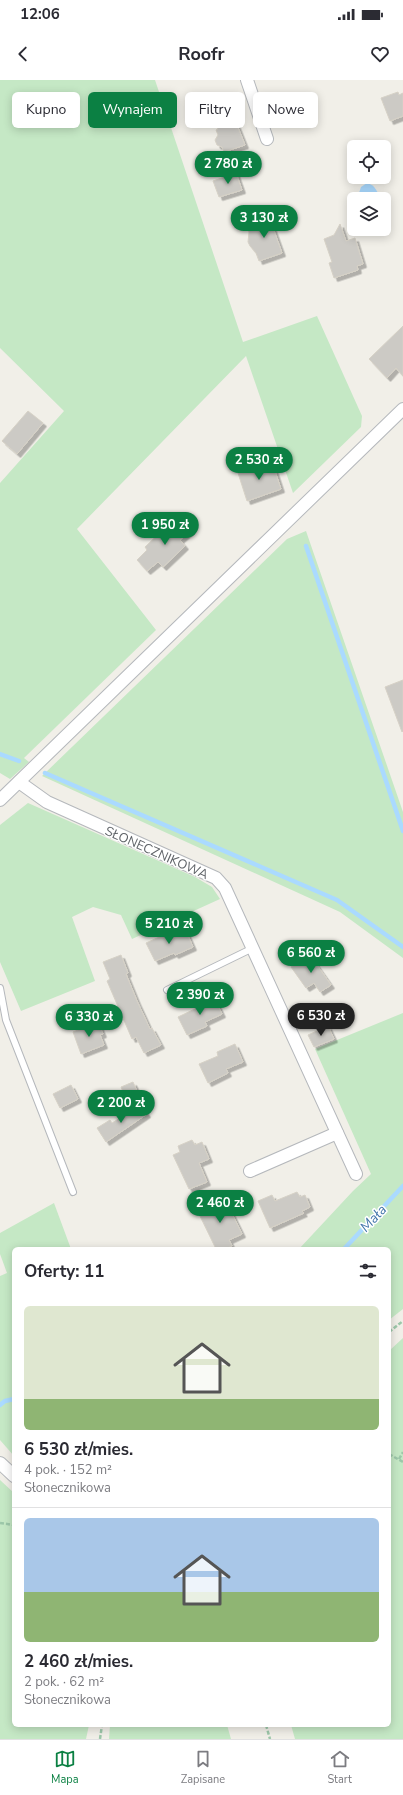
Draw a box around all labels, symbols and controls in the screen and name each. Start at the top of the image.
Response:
text: 12:06 [20,4,60,24]
text: Roofr [178,42,225,66]
icon: back [12,43,34,65]
icon: heart [369,43,391,65]
chip: Kupno [12,92,80,128]
chip: Wynajem [88,92,177,128]
chip: Filtry [185,92,245,128]
chip: Nowe [253,92,318,128]
map controls [347,140,391,236]
button: locate [347,140,391,184]
pin: 2 780 zł [187,151,269,185]
text: 2 780 zł [204,155,252,173]
button: layers [347,192,391,236]
pin: 3 130 zł [223,205,305,239]
text: 3 130 zł [240,209,288,227]
pin: 2 530 zł [218,447,300,481]
text: 2 530 zł [235,451,283,469]
pin: 1 950 zł [124,512,206,546]
text: 1 950 zł [141,516,189,534]
street label: SŁONECZNIKOWA [102,822,212,884]
pin: 5 210 zł [128,911,210,945]
text: 5 210 zł [145,915,193,933]
pin: 6 560 zł [270,940,352,974]
text: 6 560 zł [287,944,335,962]
pin: 2 390 zł [159,982,241,1016]
text: 2 390 zł [176,986,224,1004]
pin: 6 530 zł [280,1003,362,1037]
pin: 6 330 zł [48,1004,130,1038]
text: 6 530 zł [297,1007,345,1025]
text: 6 330 zł [65,1008,113,1026]
pin: 2 200 zł [80,1090,162,1124]
text: 2 200 zł [97,1094,145,1112]
pin: 2 460 zł [179,1190,261,1224]
text: 2 460 zł [196,1194,244,1212]
water label: Mała [356,1201,391,1236]
text: Oferty: 11 [24,1260,104,1283]
icon: filters [357,1260,379,1282]
icon: home [166,1332,238,1404]
text: 6 530 zł/mies. [24,1438,133,1461]
text: 4 pok. · 152 m² [24,1461,112,1479]
text: Słonecznikowa [24,1479,111,1497]
icon: home [166,1544,238,1616]
text: 2 460 zł/mies. [24,1650,133,1673]
text: 2 pok. · 62 m² [24,1673,104,1691]
text: Słonecznikowa [24,1691,111,1709]
tab: Mapa [51,1748,79,1787]
tab: Zapisane [181,1748,225,1787]
tab: Start [327,1748,352,1787]

